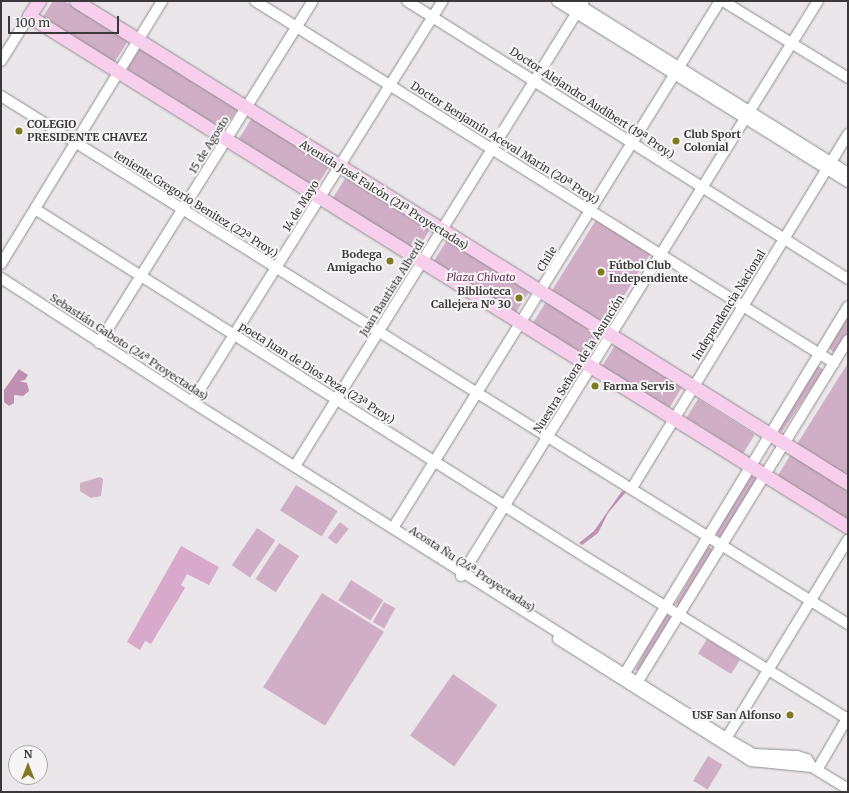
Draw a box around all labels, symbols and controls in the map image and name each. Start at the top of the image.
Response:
scale bar [10,8,121,34]
text: 100 m [15,15,50,30]
street label: Doctor Alejandro Audibert (19ª Proy.) [507,45,677,161]
street label: Doctor Benjamín Aceval Marin (20ª Proy.) [408,79,602,207]
street label: 15 de Agosto [186,114,232,176]
place label: COLEGIO PRESIDENTE CHAVEZ [27,118,148,144]
marker: COLEGIO PRESIDENTE CHAVEZ [14,126,24,136]
place label: Club Sport Colonial [684,128,741,154]
marker: Club Sport Colonial [671,136,681,146]
street label: Avenida José Falcón (21ª Proyectadas) [297,137,471,253]
street label: teniente Gregorio Benitez (22ª Proy.) [112,148,280,260]
street label: 14 de Mayo [280,178,322,234]
street label: Juan Bautista Alberdi [357,237,427,339]
street label: Chile [534,244,560,274]
street label: Independencia Nacional [690,247,768,363]
place label: Bodega Amigacho [327,248,382,274]
marker: Bodega Amigacho [385,256,395,266]
place label: Fútbol Club Independiente [609,259,688,285]
marker: Fútbol Club Independiente [596,267,606,277]
park label: Plaza Chivato [446,270,516,284]
place label: Biblioteca Callejera Nº 30 [431,285,511,311]
street label: Sebastián Gaboto (24ª Proyectadas) [48,291,210,403]
street label: Nuestra Señora de la Asunción [531,292,627,436]
marker: Biblioteca Callejera Nº 30 [514,293,524,303]
street label: poeta Juan de Dios Peza (23ª Proy.) [237,320,397,426]
place label: Farma Servis [603,379,674,393]
marker: Farma Servis [590,381,600,391]
street label: Acosta Ñu (24ª Proyectadas) [407,523,537,615]
place label: USF San Alfonso [692,708,781,722]
marker: USF San Alfonso [784,709,796,721]
north arrow [8,745,48,785]
text: N [24,747,32,761]

